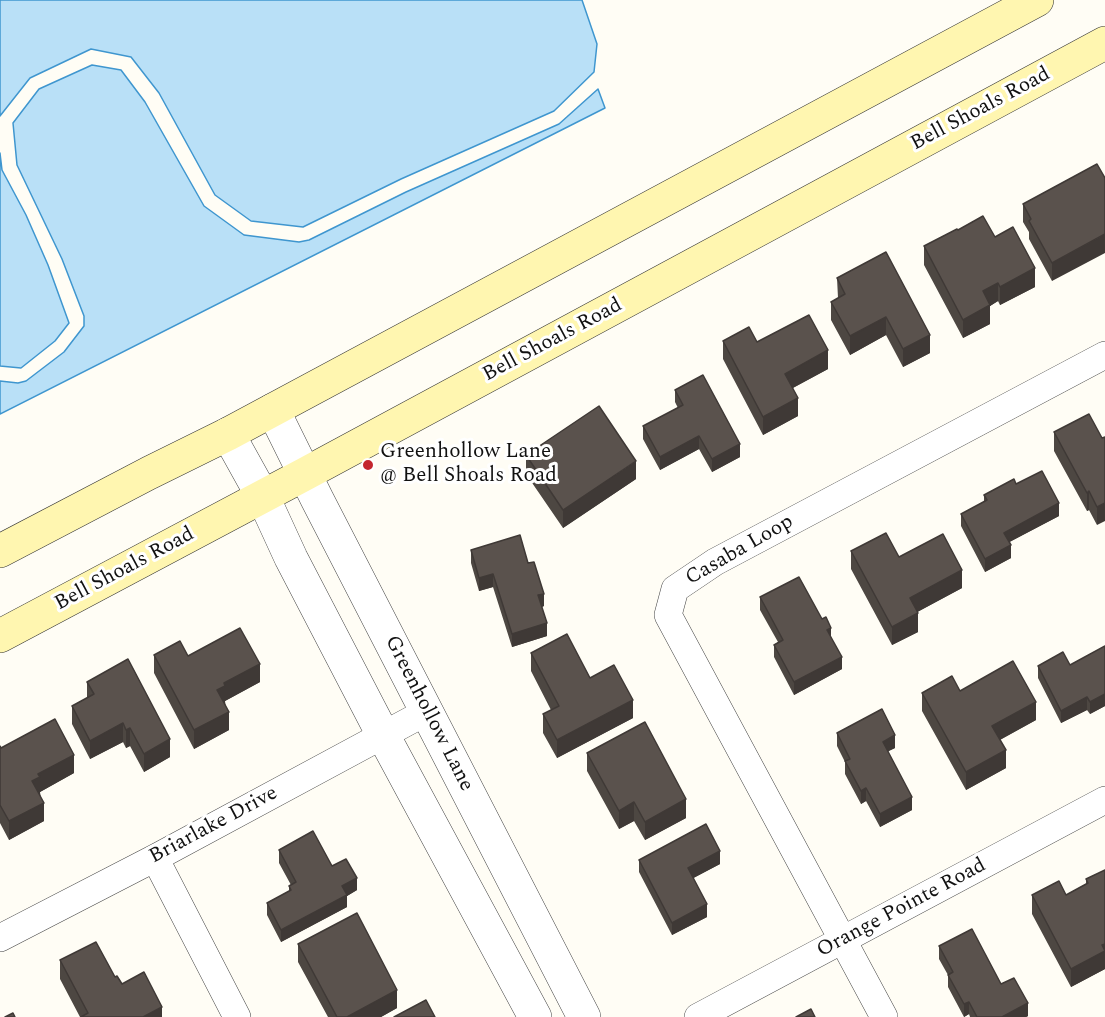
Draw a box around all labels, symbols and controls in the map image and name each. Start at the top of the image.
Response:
street label: Bell Shoals Road [907,63,1055,157]
street label: Bell Shoals Road [479,294,627,388]
place label: Greenhollow Lane @ Bell Shoals Road [380,440,557,490]
marker: Greenhollow Lane @ Bell Shoals Road [361,458,375,472]
street label: Casaba Loop [682,510,798,592]
street label: Bell Shoals Road [51,523,199,617]
street label: Greenhollow Lane [378,632,478,796]
street label: Briarlake Drive [145,782,283,870]
street label: Orange Pointe Road [813,854,991,964]

